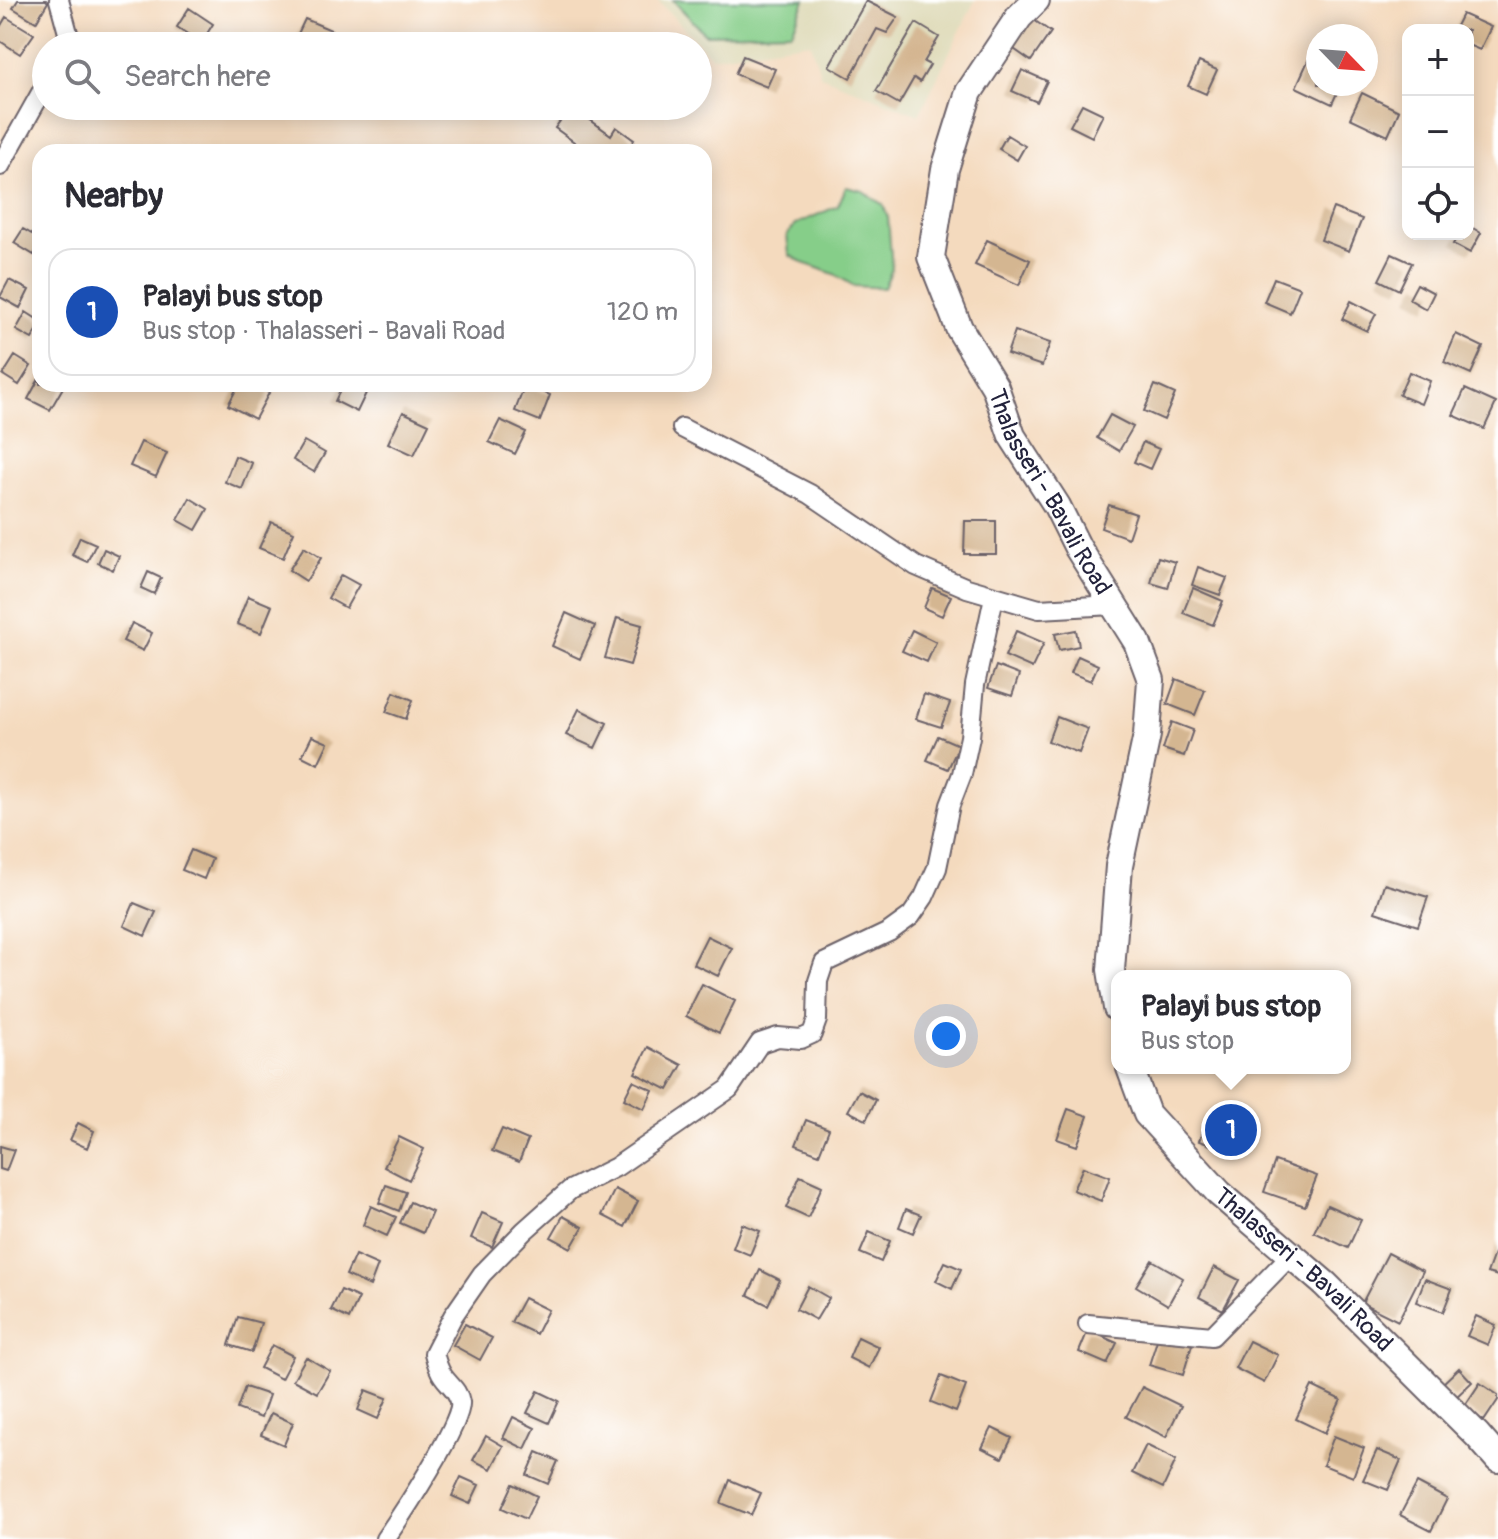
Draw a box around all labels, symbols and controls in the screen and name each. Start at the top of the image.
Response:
north arrow [1306,24,1378,96]
map controls [1402,24,1474,240]
button: + [1402,24,1474,96]
search box [32,32,712,120]
icon: search [60,54,104,98]
text: Search here [124,58,271,95]
button: − [1402,96,1474,168]
button: locate [1402,168,1474,240]
text: Nearby [64,175,163,218]
text: Palayi bus stop [142,278,323,315]
text: 1 [87,296,97,328]
text: 120 m [607,296,678,328]
text: Bus stop · Thalasseri - Bavali Road [142,315,506,347]
street label: Thalasseri - Bavali Road [982,385,1118,600]
popup [1111,970,1351,1074]
text: Palayi bus stop [1141,988,1321,1025]
your location [926,1016,966,1056]
text: Bus stop [1141,1025,1234,1057]
pin: 1 [1205,1100,1257,1160]
street label: Thalasseri - Bavali Road [1208,1181,1399,1358]

